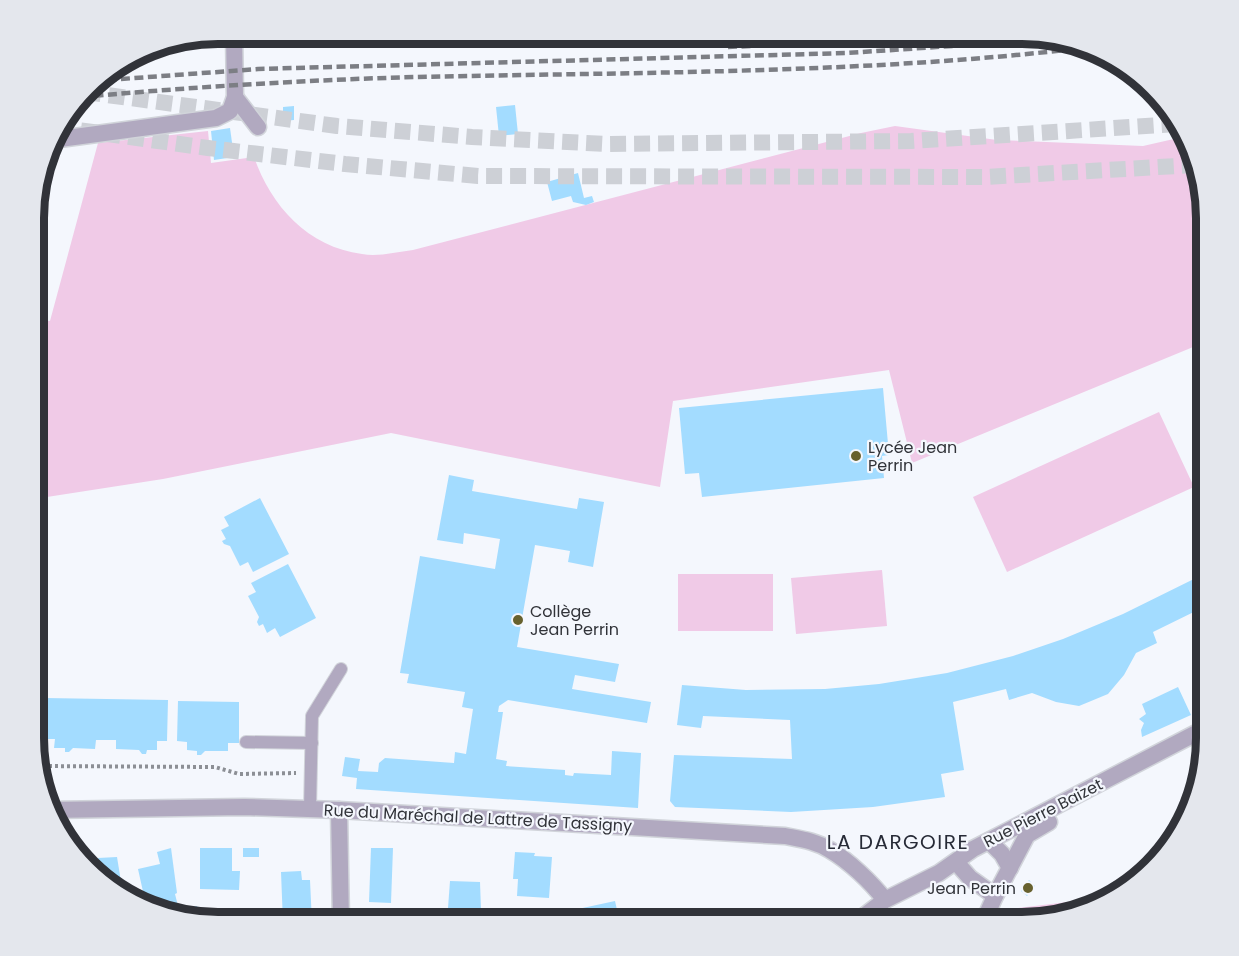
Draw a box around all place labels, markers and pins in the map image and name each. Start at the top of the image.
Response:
place label: Lycée Jean Perrin [868,436,957,477]
marker: Lycée Jean Perrin [849,449,863,463]
place label: Collège Jean Perrin [530,600,619,641]
marker: Collège Jean Perrin [511,613,525,627]
place label: Jean Perrin [927,877,1016,900]
marker: Jean Perrin [1021,881,1035,895]

